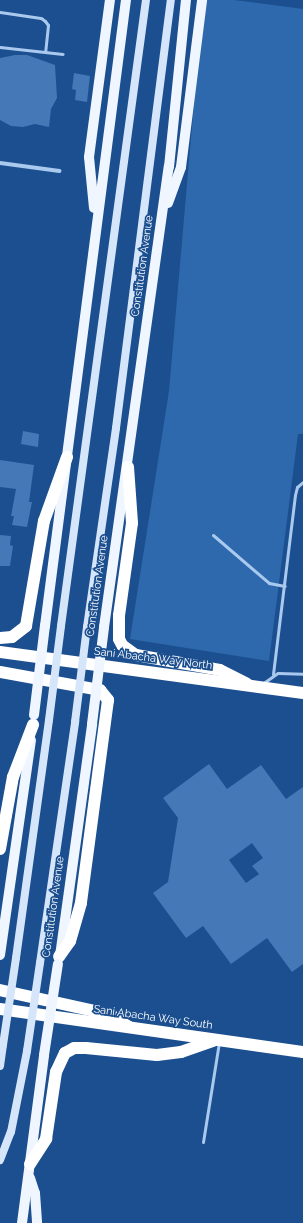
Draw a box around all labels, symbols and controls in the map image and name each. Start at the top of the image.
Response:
street label: Constitution Avenue [129,214,157,318]
street label: Constitution Avenue [84,534,112,638]
street label: Sani Abacha Way North [93,645,213,673]
street label: Constitution Avenue [40,855,68,959]
street label: Sani Abacha Way South [92,1003,214,1033]

